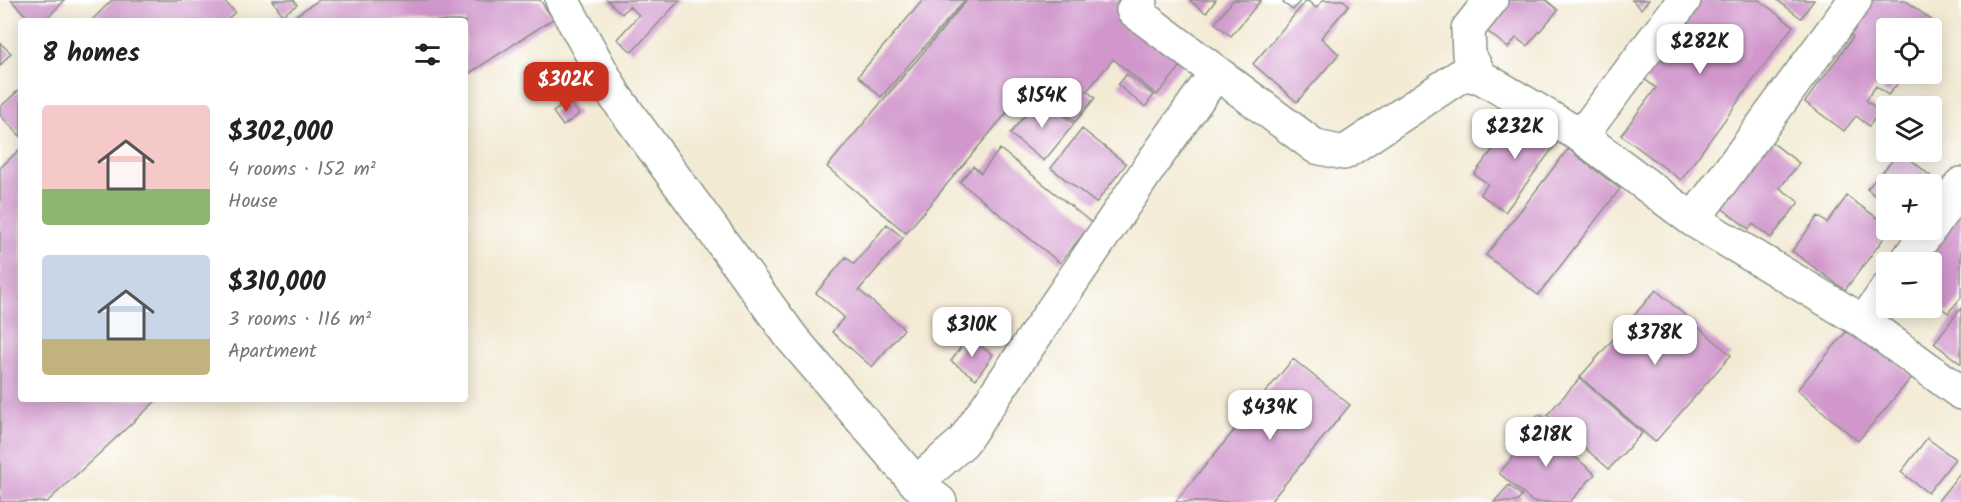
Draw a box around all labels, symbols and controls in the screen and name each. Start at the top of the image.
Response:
map controls [1876,18,1942,318]
button: locate [1876,18,1942,84]
pin: $282K [1658,24,1742,75]
text: $282K [1671,27,1730,59]
text: 8 homes [42,33,140,75]
icon: filters [411,38,444,71]
pin: $302K [524,62,608,113]
text: $302K [538,65,594,97]
pin: $154K [1000,78,1084,129]
text: $154K [1017,81,1067,113]
button: layers [1876,96,1942,162]
pin: $232K [1473,109,1557,160]
text: $302,000 [228,112,333,154]
text: $232K [1486,112,1544,144]
icon: home [90,129,162,201]
text: 4 rooms · 152 m² [228,154,376,186]
button: + [1876,174,1942,240]
text: House [228,186,278,218]
button: − [1876,252,1942,318]
text: $310,000 [228,262,326,304]
icon: home [90,279,162,351]
text: 3 rooms · 116 m² [228,304,371,336]
pin: $310K [930,307,1014,358]
text: $310K [946,310,998,342]
pin: $378K [1613,315,1697,366]
text: $378K [1627,318,1683,350]
text: Apartment [228,336,317,368]
pin: $439K [1228,390,1312,441]
text: $439K [1242,393,1298,425]
pin: $218K [1504,417,1588,468]
text: $218K [1519,420,1573,452]

